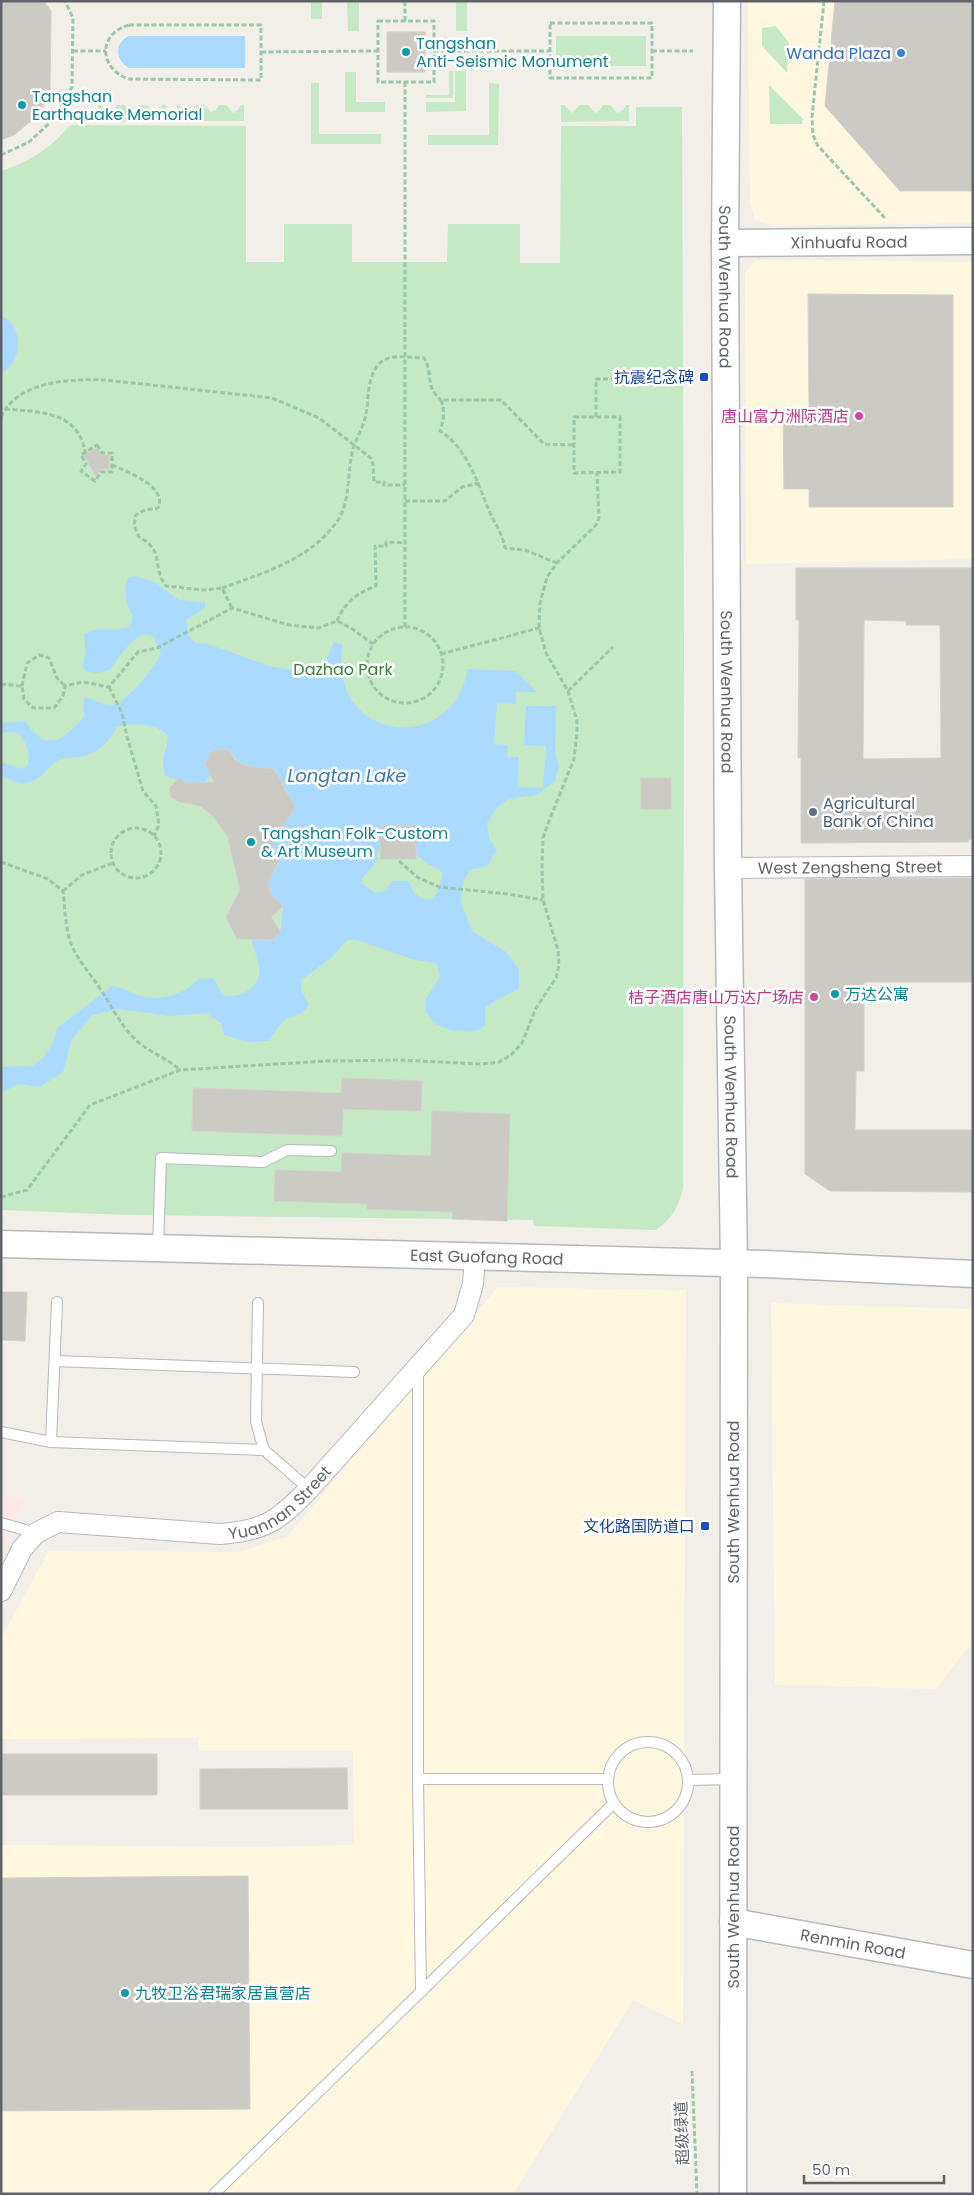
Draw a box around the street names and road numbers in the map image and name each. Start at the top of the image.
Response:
street label: South Wenhua Road [713,205,737,369]
street label: Xinhuafu Road [790,230,908,254]
street label: South Wenhua Road [715,610,739,774]
street label: West Zengsheng Street [758,855,942,879]
street label: South Wenhua Road [719,1015,744,1179]
street label: East Guofang Road [410,1243,564,1270]
street label: South Wenhua Road [722,1420,745,1584]
street label: Yuannan Street [227,1460,336,1545]
street label: South Wenhua Road [722,1825,745,1989]
street label: Renmin Road [799,1923,908,1964]
street label: 超级绿道 [669,2101,695,2165]

